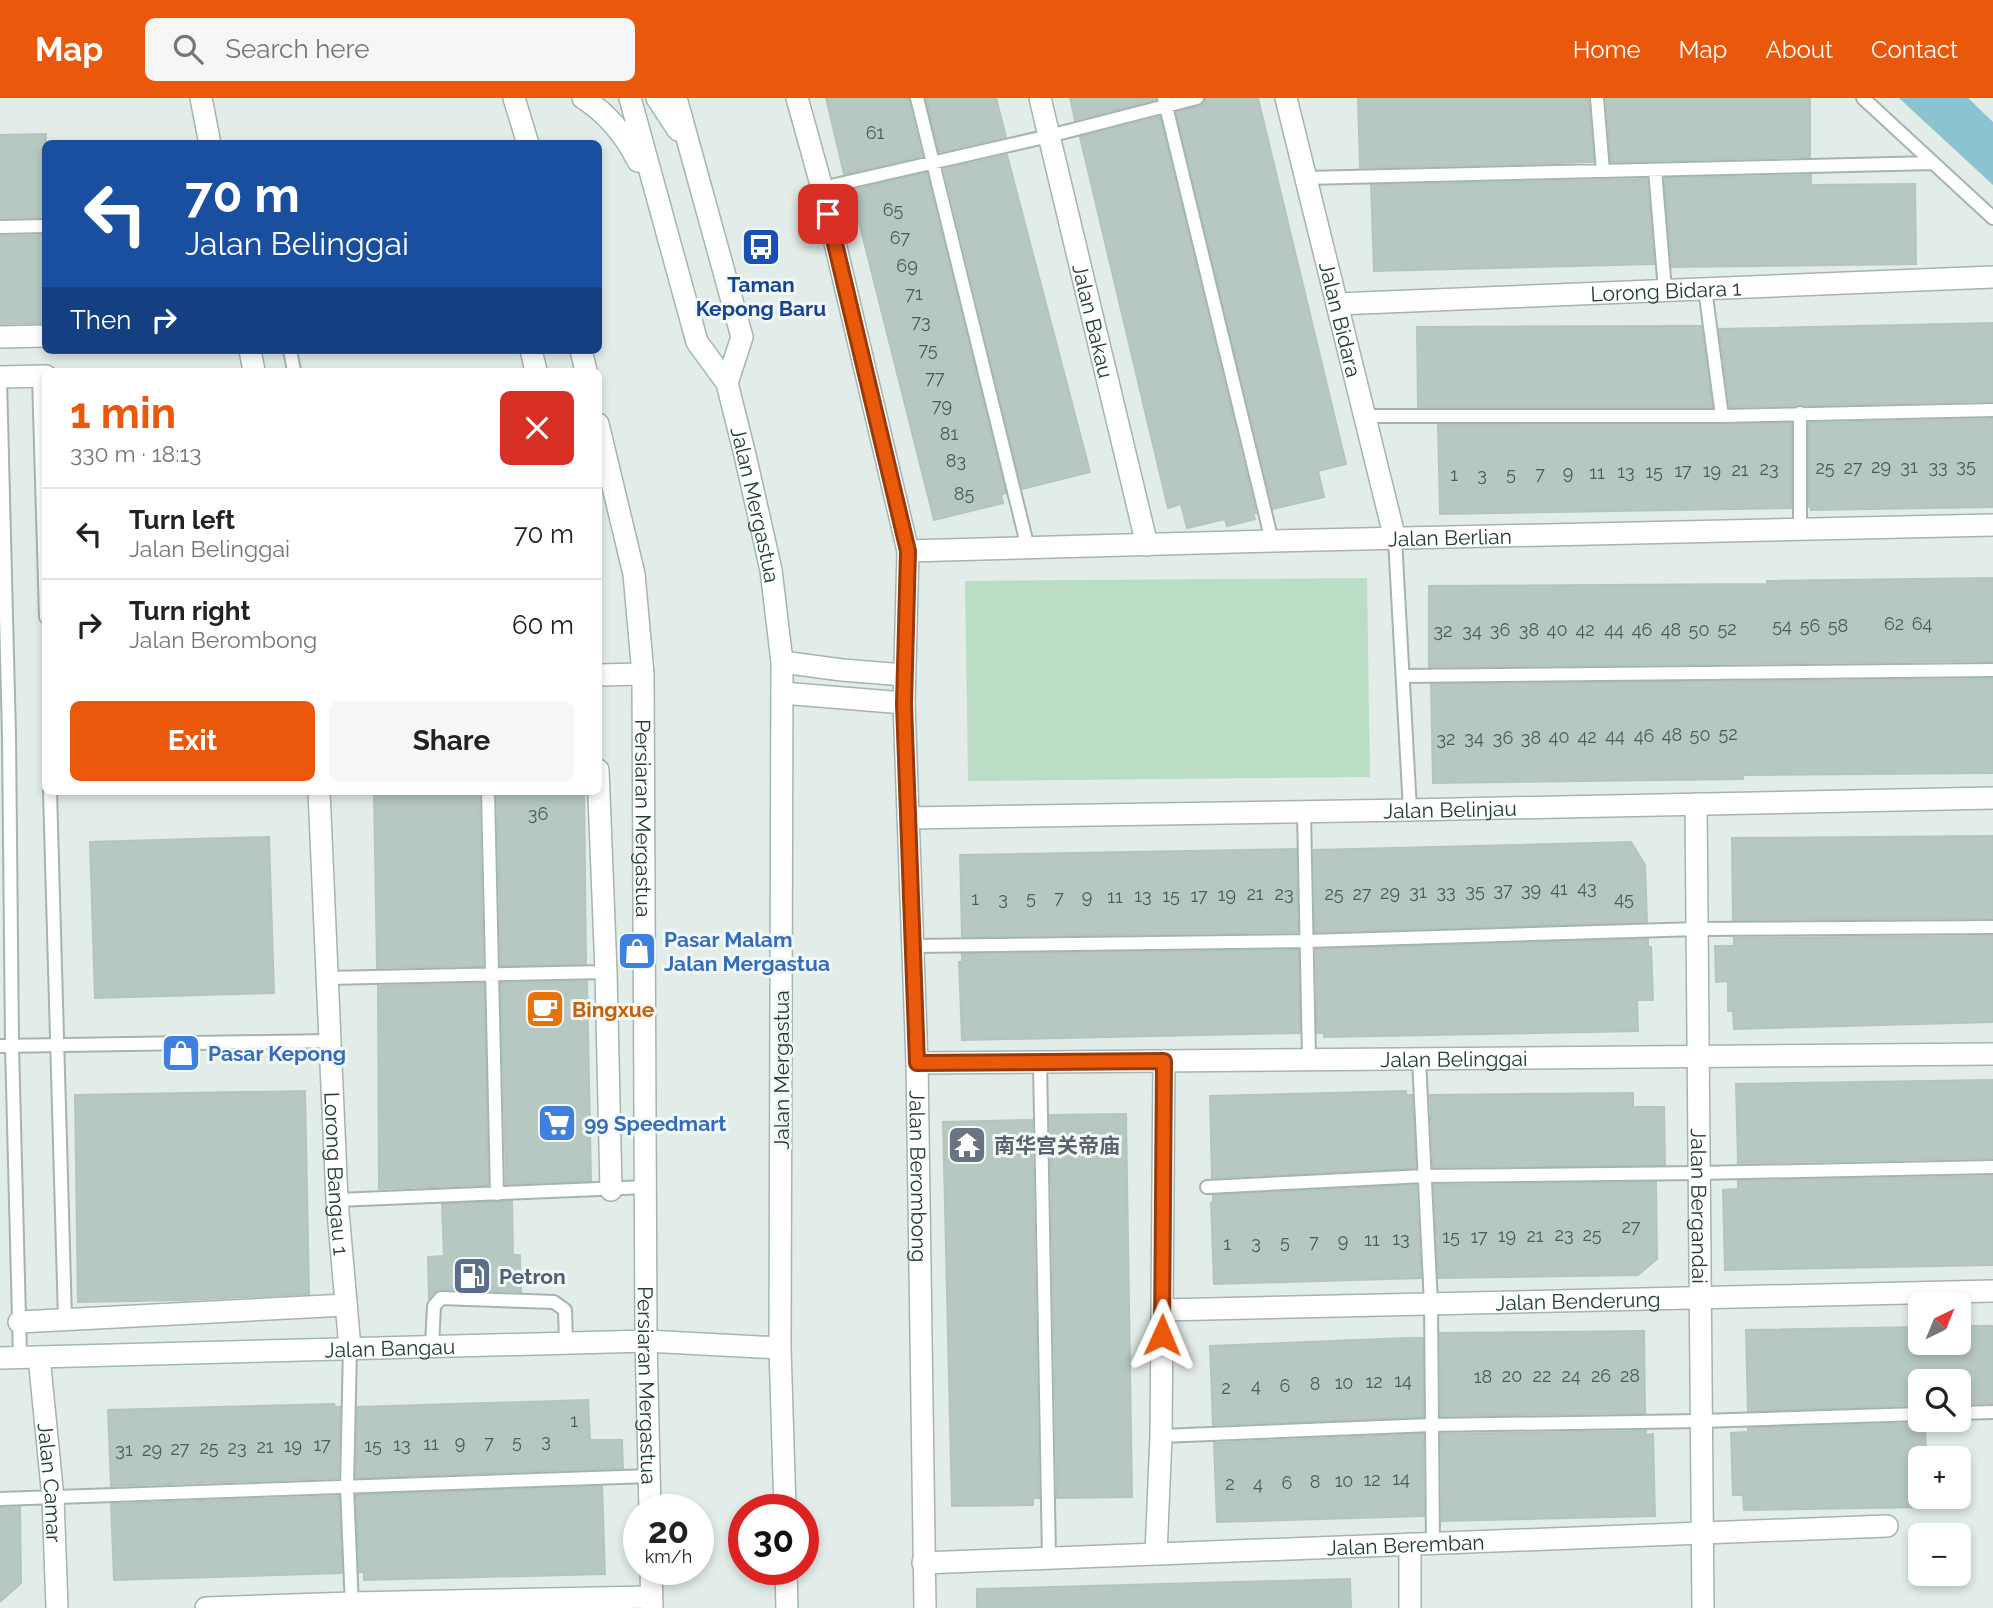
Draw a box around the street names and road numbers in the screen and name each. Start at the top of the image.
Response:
street label: Jalan Bidara [1314,259,1367,380]
street label: Jalan Bakau [1068,261,1119,380]
street label: Lorong Bidara 1 [1590,275,1742,306]
street label: Jalan Mergastua [726,424,785,584]
street label: Jalan Berlian [1388,523,1512,551]
street label: Persiaran Mergastua [631,719,657,918]
street label: Jalan Belinjau [1383,795,1517,823]
street label: Jalan Mergastua [769,990,794,1150]
street label: Jalan Belinggai [1380,1045,1528,1072]
street label: Jalan Berombong [905,1090,932,1262]
street label: Lorong Bangau 1 [320,1091,354,1256]
street label: Jalan Bergandai [1686,1128,1713,1284]
street label: Persiaran Mergastua [633,1286,662,1485]
street label: Jalan Benderung [1495,1286,1661,1315]
street label: Jalan Bangau [324,1334,456,1362]
street label: Jalan Camar [33,1421,67,1543]
street label: Jalan Beremban [1326,1529,1485,1560]

